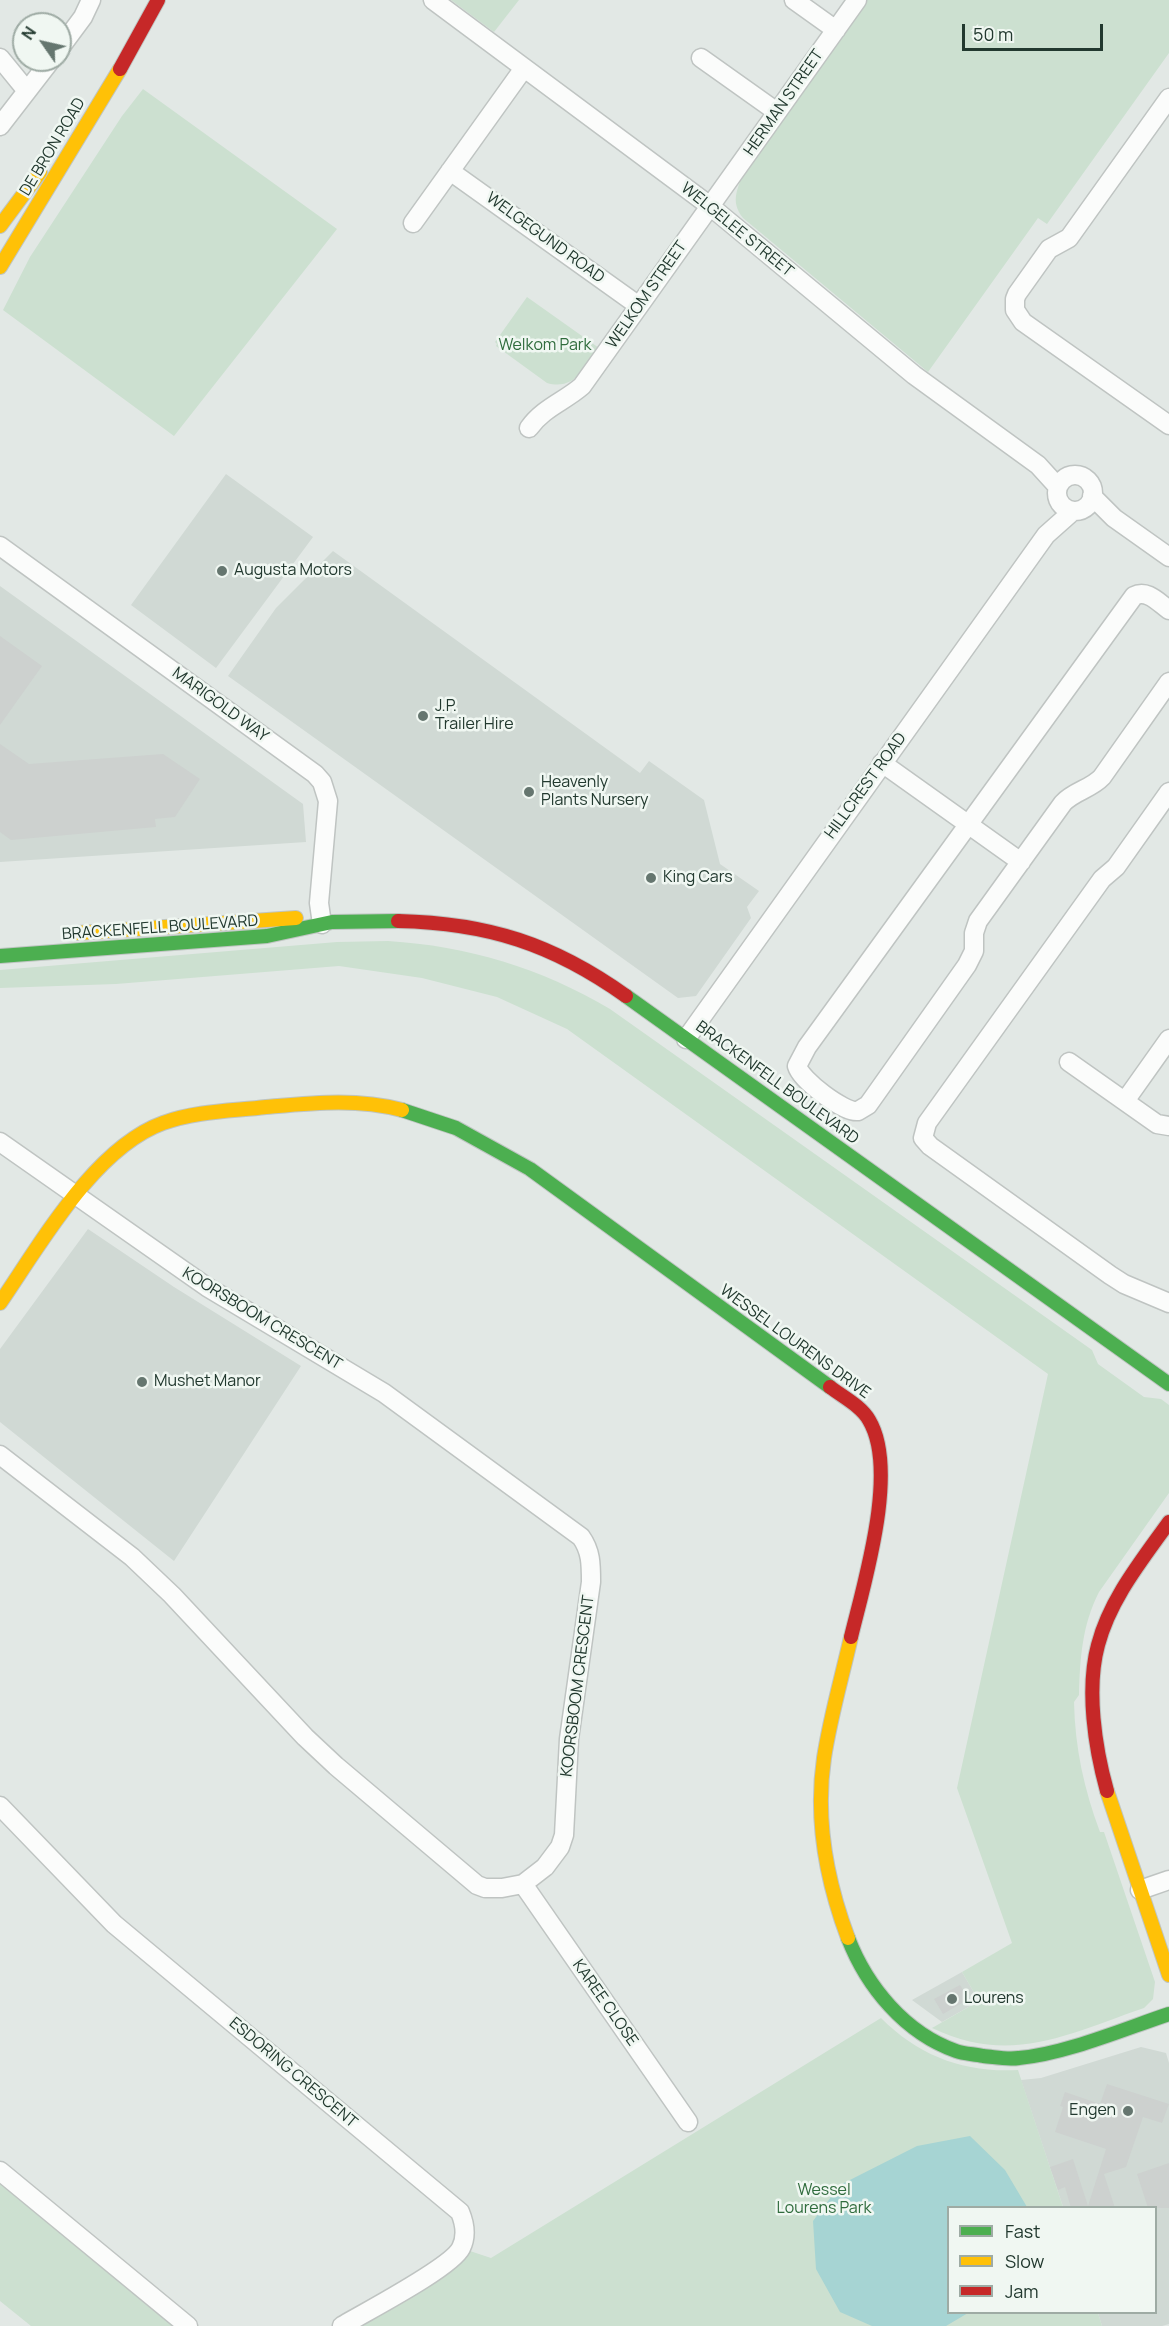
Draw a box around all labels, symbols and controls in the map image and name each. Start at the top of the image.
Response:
north arrow [12,12,72,72]
scale bar [965,12,1106,50]
text: N [16,22,41,44]
text: 50 m [973,22,1013,46]
street label: HERMAN STREET [740,46,828,160]
street label: DE BRON ROAD [16,95,90,199]
street label: WELGELEE STREET [677,179,797,281]
street label: WELGEGUND ROAD [482,189,608,287]
street label: WELKOM STREET [603,238,691,352]
park label: Welkom Park [499,336,591,356]
place label: Augusta Motors [234,561,352,581]
marker: Augusta Motors [215,564,229,578]
street label: MARIGOLD WAY [168,664,272,746]
place label: J.P. Trailer Hire [435,697,514,735]
marker: J.P. Trailer Hire [416,709,430,723]
street label: HILLCREST ROAD [821,729,911,843]
place label: Heavenly Plants Nursery [541,773,649,811]
marker: Heavenly Plants Nursery [522,785,536,799]
place label: King Cars [663,868,733,888]
marker: King Cars [644,871,658,885]
street label: BRACKENFELL BOULEVARD [61,912,259,944]
street label: BRACKENFELL BOULEVARD [692,1017,862,1149]
street label: KOORSBOOM CRESCENT [179,1264,345,1374]
street label: WESSEL LOURENS DRIVE [716,1281,874,1403]
place label: Mushet Manor [154,1372,261,1392]
marker: Mushet Manor [135,1375,149,1389]
street label: KOORSBOOM CRESCENT [557,1594,599,1778]
street label: KAREE CLOSE [568,1956,642,2050]
place label: Lourens [964,1989,1024,2009]
marker: Lourens [945,1992,959,2006]
street label: ESDORING CRESCENT [225,2014,361,2132]
place label: Engen [1069,2101,1116,2121]
marker: Engen [1121,2104,1135,2118]
park label: Wessel Lourens Park [777,2181,871,2219]
legend [947,2206,1157,2314]
text: Fast [1005,2219,1040,2243]
text: Slow [1005,2249,1044,2273]
text: Jam [1005,2279,1039,2303]

